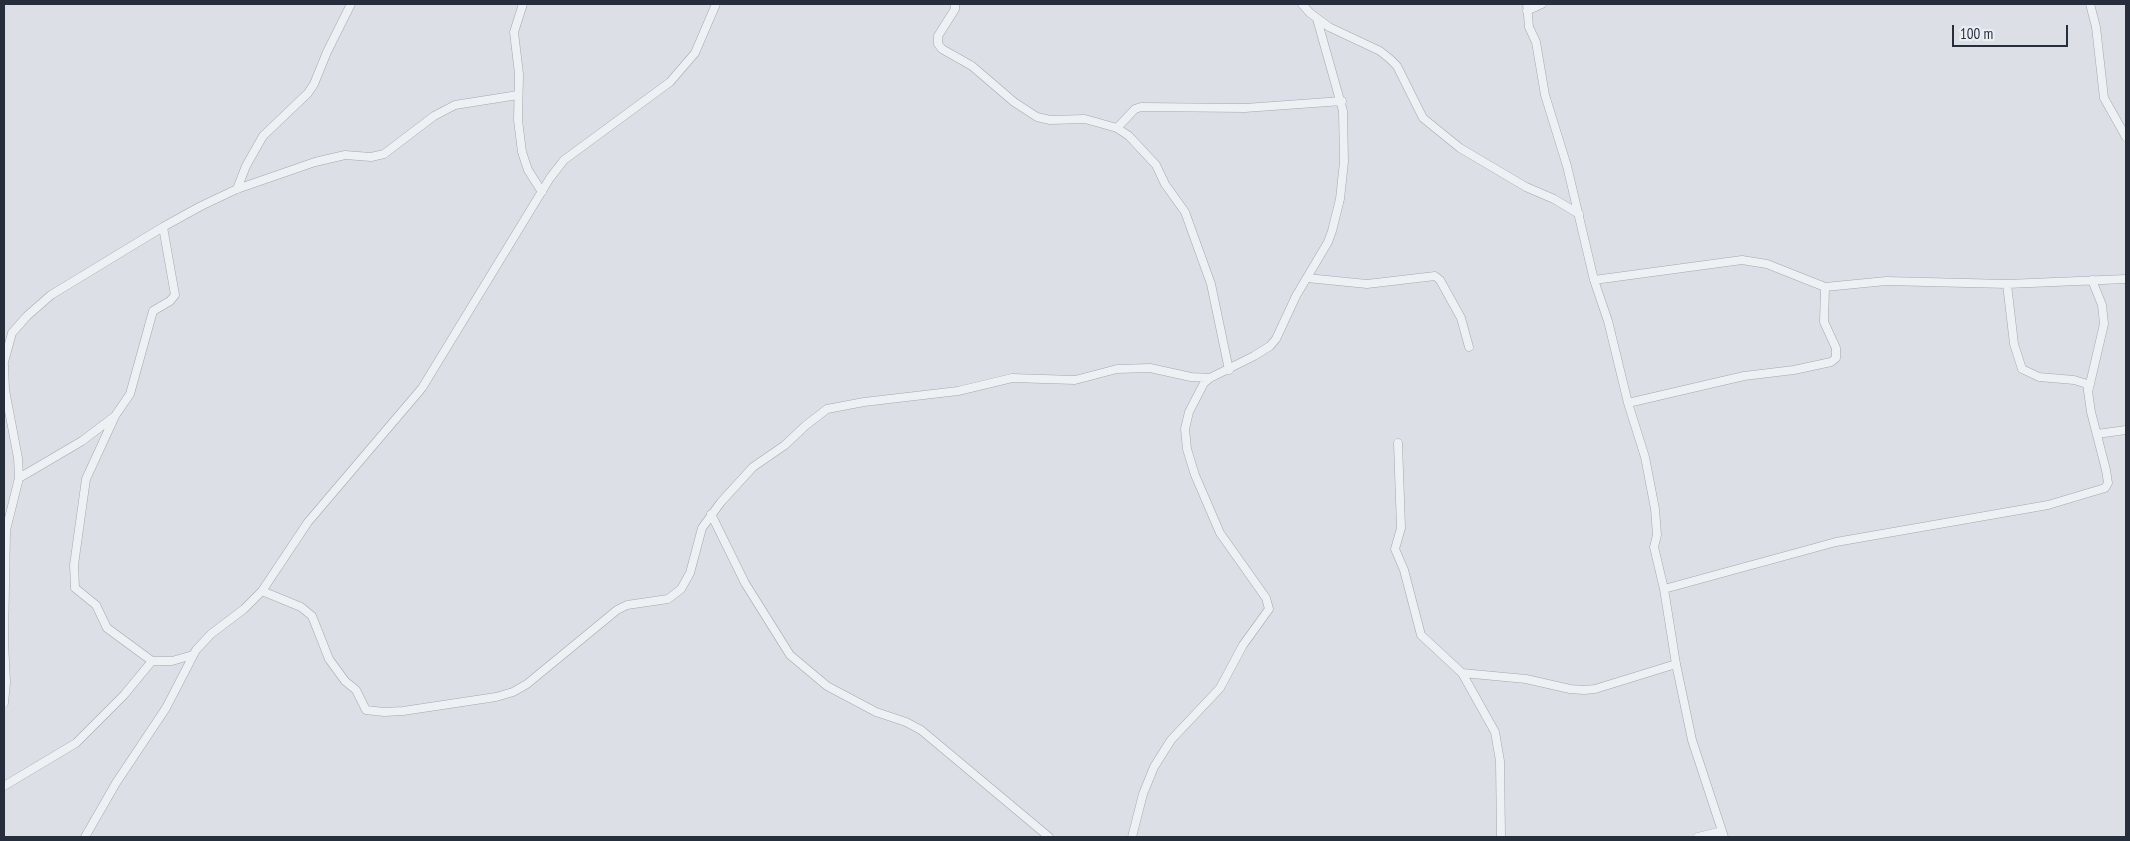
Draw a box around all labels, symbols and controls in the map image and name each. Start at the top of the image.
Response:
scale bar [1955,15,2071,47]
text: 100 m [1960,24,1993,43]

